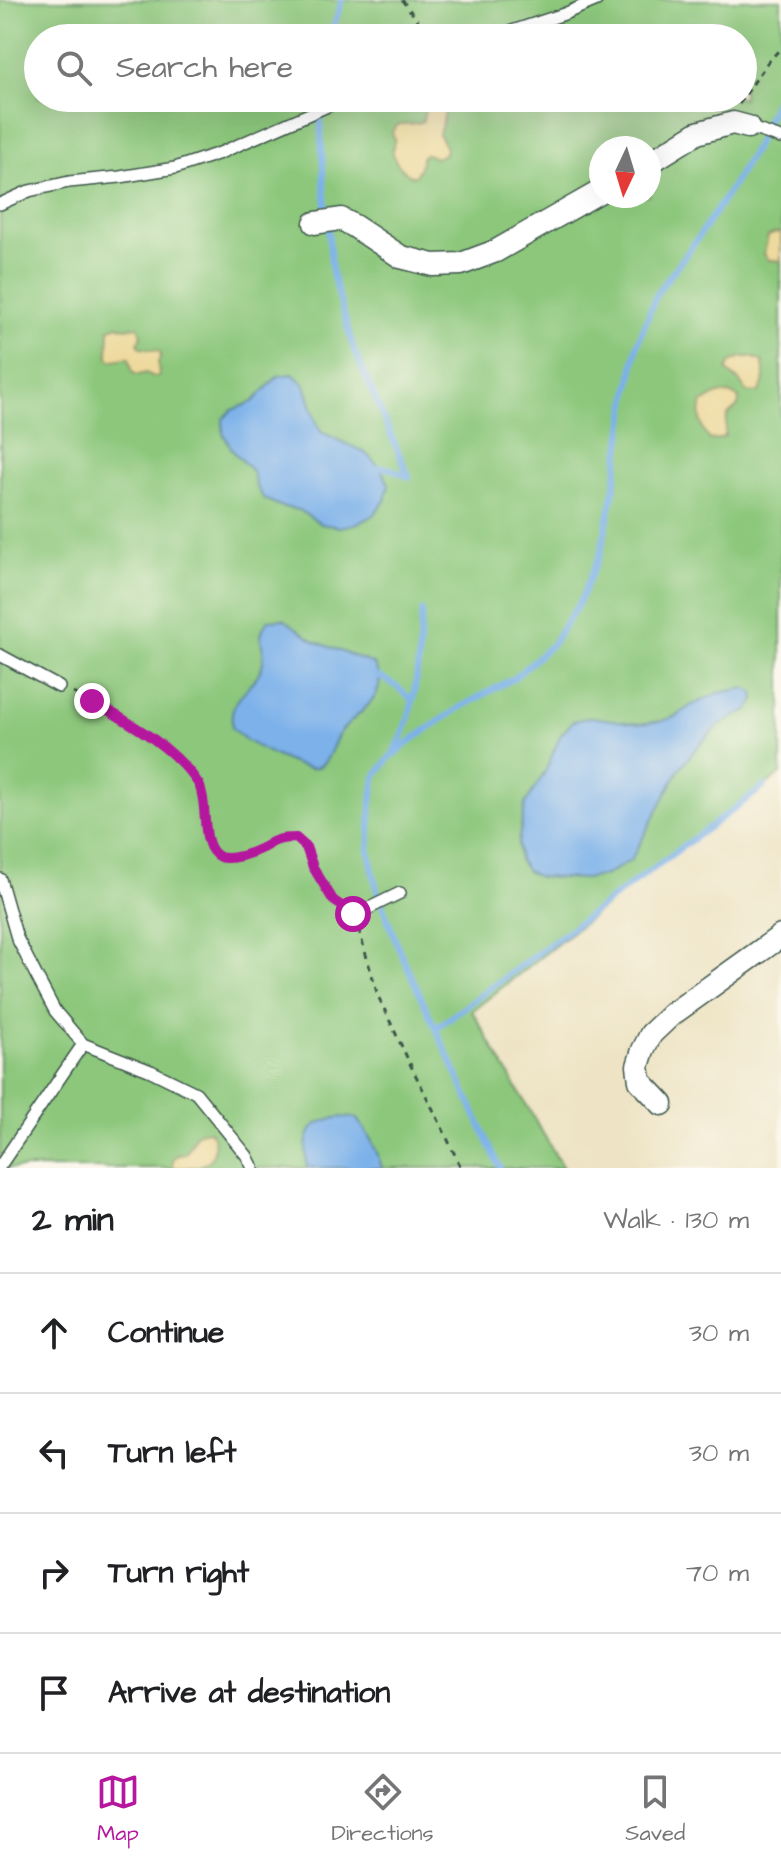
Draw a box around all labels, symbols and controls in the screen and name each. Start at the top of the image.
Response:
search box [24,24,757,112]
icon: search [52,46,96,90]
text: Search here [116,47,293,89]
north arrow [589,136,661,208]
route end [74,683,110,719]
route start [335,896,371,932]
text: 2 min [32,1196,114,1244]
text: Walk · 130 m [603,1202,749,1238]
icon: ahead [32,1311,76,1355]
text: Continue [108,1312,224,1354]
text: 30 m [689,1315,749,1351]
icon: left [32,1431,76,1475]
text: Turn left [108,1432,236,1474]
text: 30 m [689,1435,749,1471]
icon: right [32,1551,76,1595]
text: Turn right [108,1552,249,1594]
text: 70 m [686,1555,749,1591]
icon: arrive [32,1671,76,1715]
text: Arrive at destination [108,1672,390,1714]
tab: Map [96,1770,140,1849]
tab: Directions [331,1770,434,1849]
tab: Saved [625,1770,685,1849]

